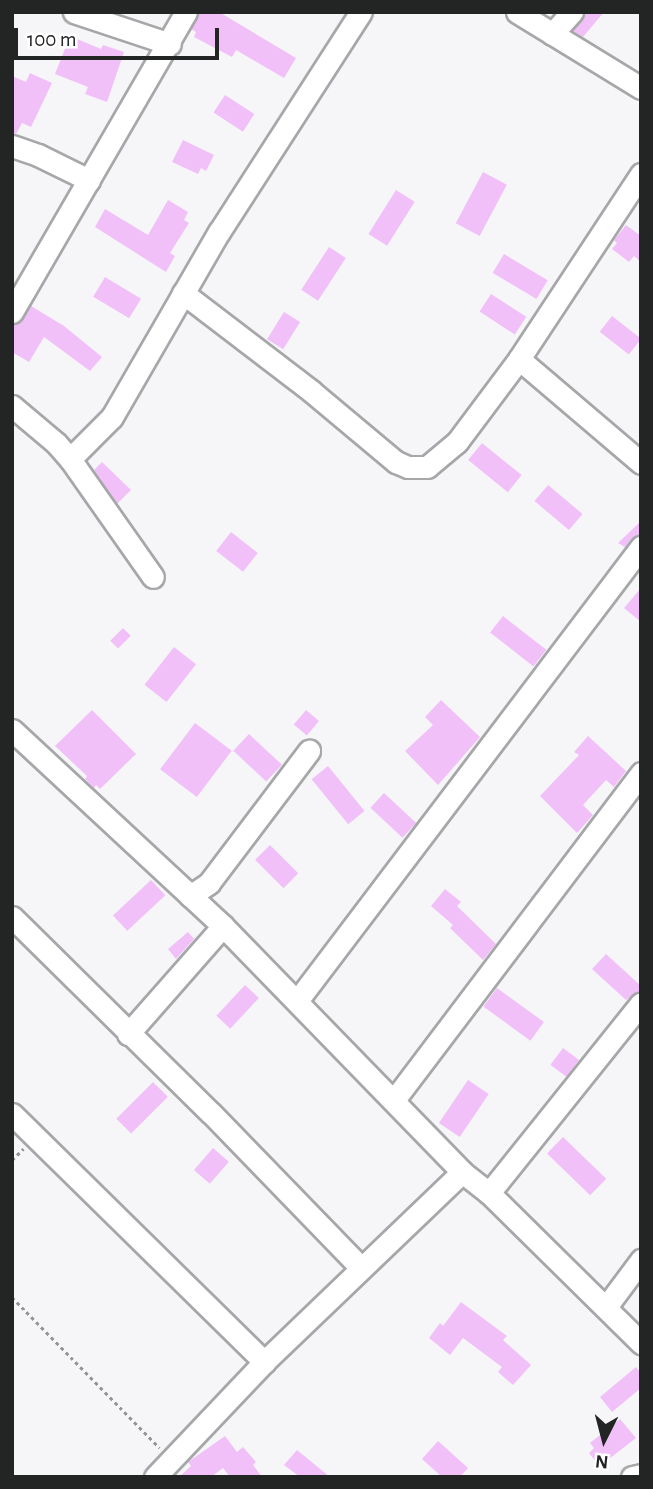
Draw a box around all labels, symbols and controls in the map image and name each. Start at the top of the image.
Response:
scale bar [18,14,222,58]
text: 100 m [27,29,77,50]
north arrow [569,1405,639,1475]
text: N [594,1451,609,1472]

